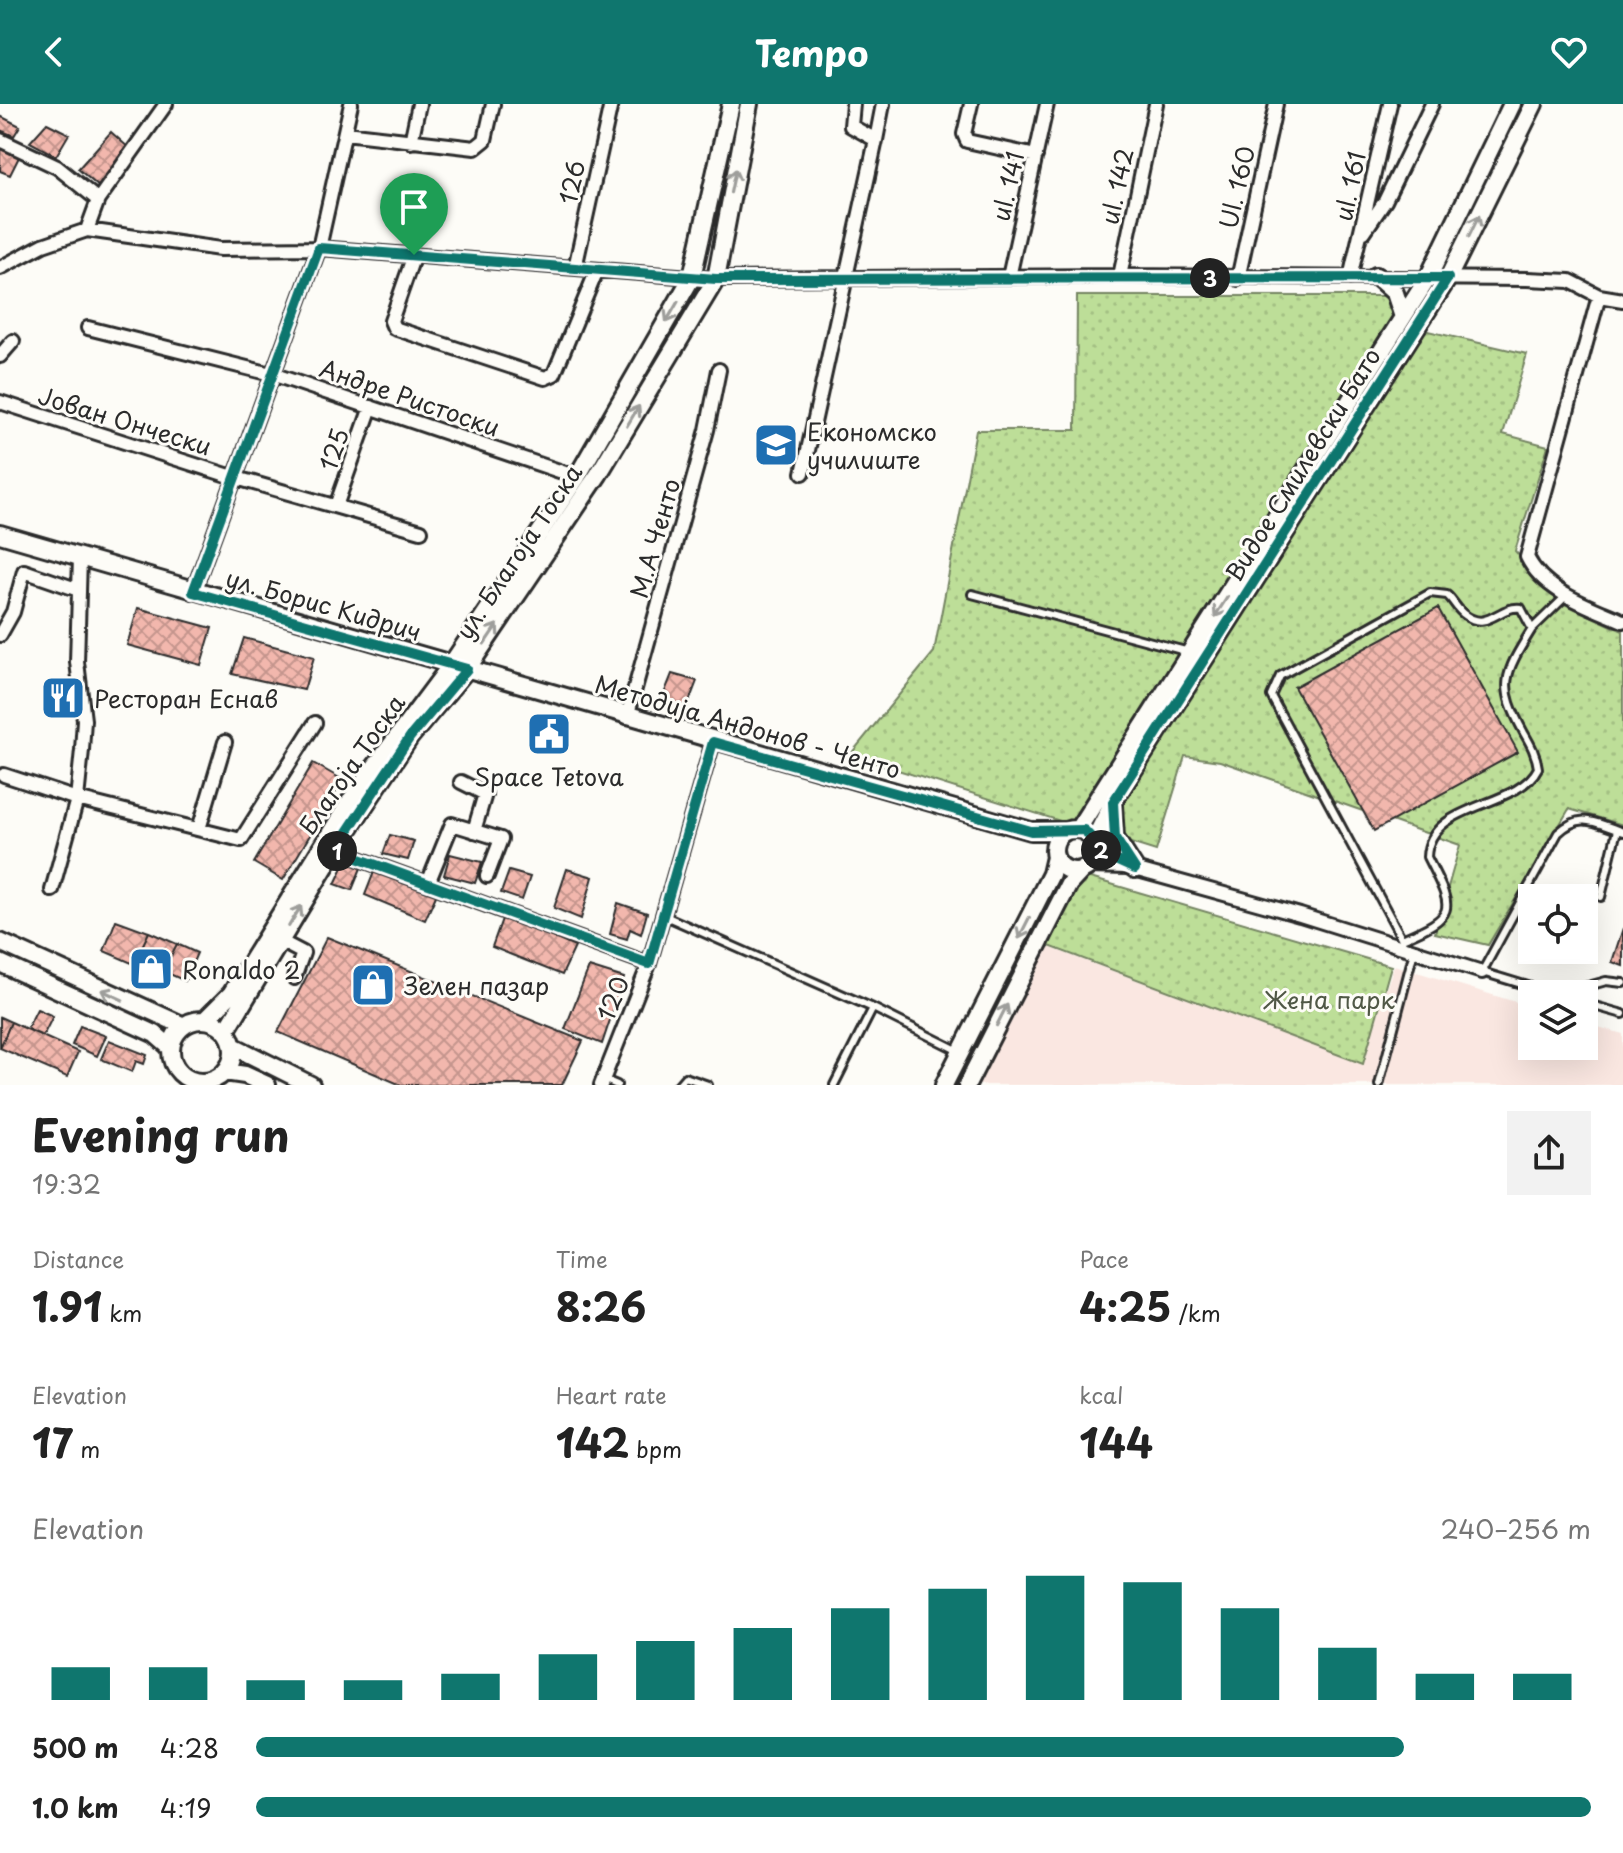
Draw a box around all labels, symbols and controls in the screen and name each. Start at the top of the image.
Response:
text: Tempo [755,25,868,79]
icon: back [32,30,76,74]
icon: heart [1547,30,1591,74]
street label: Ul. 160 [1209,142,1263,232]
street label: ul. 142 [1090,145,1142,227]
street label: ul. 141 [982,148,1032,224]
street label: ul. 161 [1324,148,1374,224]
street label: 126 [549,157,593,207]
one-way arrow [726,169,741,194]
pin [380,173,448,255]
icon: arrive [392,185,436,229]
one-way arrow [1467,215,1482,239]
pin: 3 [1190,258,1230,298]
text: 3 [1203,261,1217,294]
one-way arrow [664,300,680,323]
street label: Видое Смилевски Бато [1215,340,1389,588]
street label: Андре Ристоски [315,349,505,445]
street label: Јован Ончески [34,377,216,463]
one-way arrow [625,405,641,428]
place label: Економско училиште [807,413,937,477]
school or university icon: Економско училиште [752,421,800,469]
street label: 125 [309,423,357,475]
street label: ул. Благоја Тоска [446,456,590,646]
street label: М.А Ченто [620,474,688,602]
street label: ул. Борис Кидрич [222,559,426,649]
one-way arrow [1212,595,1228,618]
one-way arrow [483,623,499,646]
street label: Методија Андонов - Ченто [591,665,905,787]
restaurant icon: Ресторан Еснав [39,674,87,722]
place label: Ресторан Еснав [94,680,278,716]
street label: Благоја Тоска [289,686,413,842]
public building icon: Space Tetova [525,710,573,758]
place label: Space Tetova [474,758,624,794]
pin: 2 [1081,830,1121,870]
pin: 1 [317,831,357,871]
text: 2 [1093,833,1109,866]
text: 1 [332,834,342,867]
map controls [1518,884,1598,1060]
button: locate [1518,884,1598,964]
one-way arrow [287,905,303,928]
one-way arrow [1015,916,1031,940]
shop icon: Ronaldo 2 [127,945,175,993]
place label: Ronaldo 2 [182,951,300,987]
shop icon: Зелен пазар [349,961,397,1009]
place label: Зелен пазар [404,967,549,1003]
street label: 120 [587,970,637,1026]
button: layers [1518,980,1598,1060]
park label: Жена парк [1263,981,1396,1017]
one-way arrow [100,986,125,1001]
one-way arrow [995,1004,1011,1028]
text: Evening run [32,1101,290,1167]
button: share [1507,1111,1591,1195]
text: 19:32 [32,1164,101,1203]
text: Distance [32,1242,124,1275]
text: Time [556,1242,608,1275]
text: Pace [1079,1242,1129,1275]
text: 1.91 [32,1275,102,1336]
text: 8:26 [556,1275,646,1336]
text: 4:25 [1079,1275,1172,1336]
text: km [102,1296,142,1329]
text: /km [1172,1296,1221,1329]
text: Elevation [32,1378,127,1411]
text: Heart rate [556,1378,667,1411]
text: kcal [1079,1378,1123,1411]
text: 17 [32,1411,73,1472]
text: 142 [556,1411,629,1472]
text: 144 [1079,1411,1153,1472]
text: m [73,1432,100,1465]
text: bpm [629,1432,682,1465]
text: Elevation [32,1509,144,1548]
text: 240–256 m [1440,1509,1591,1548]
text: 500 m [32,1728,118,1767]
text: 4:28 [160,1728,219,1767]
text: 1.0 km [32,1788,119,1827]
text: 4:19 [160,1788,211,1827]

